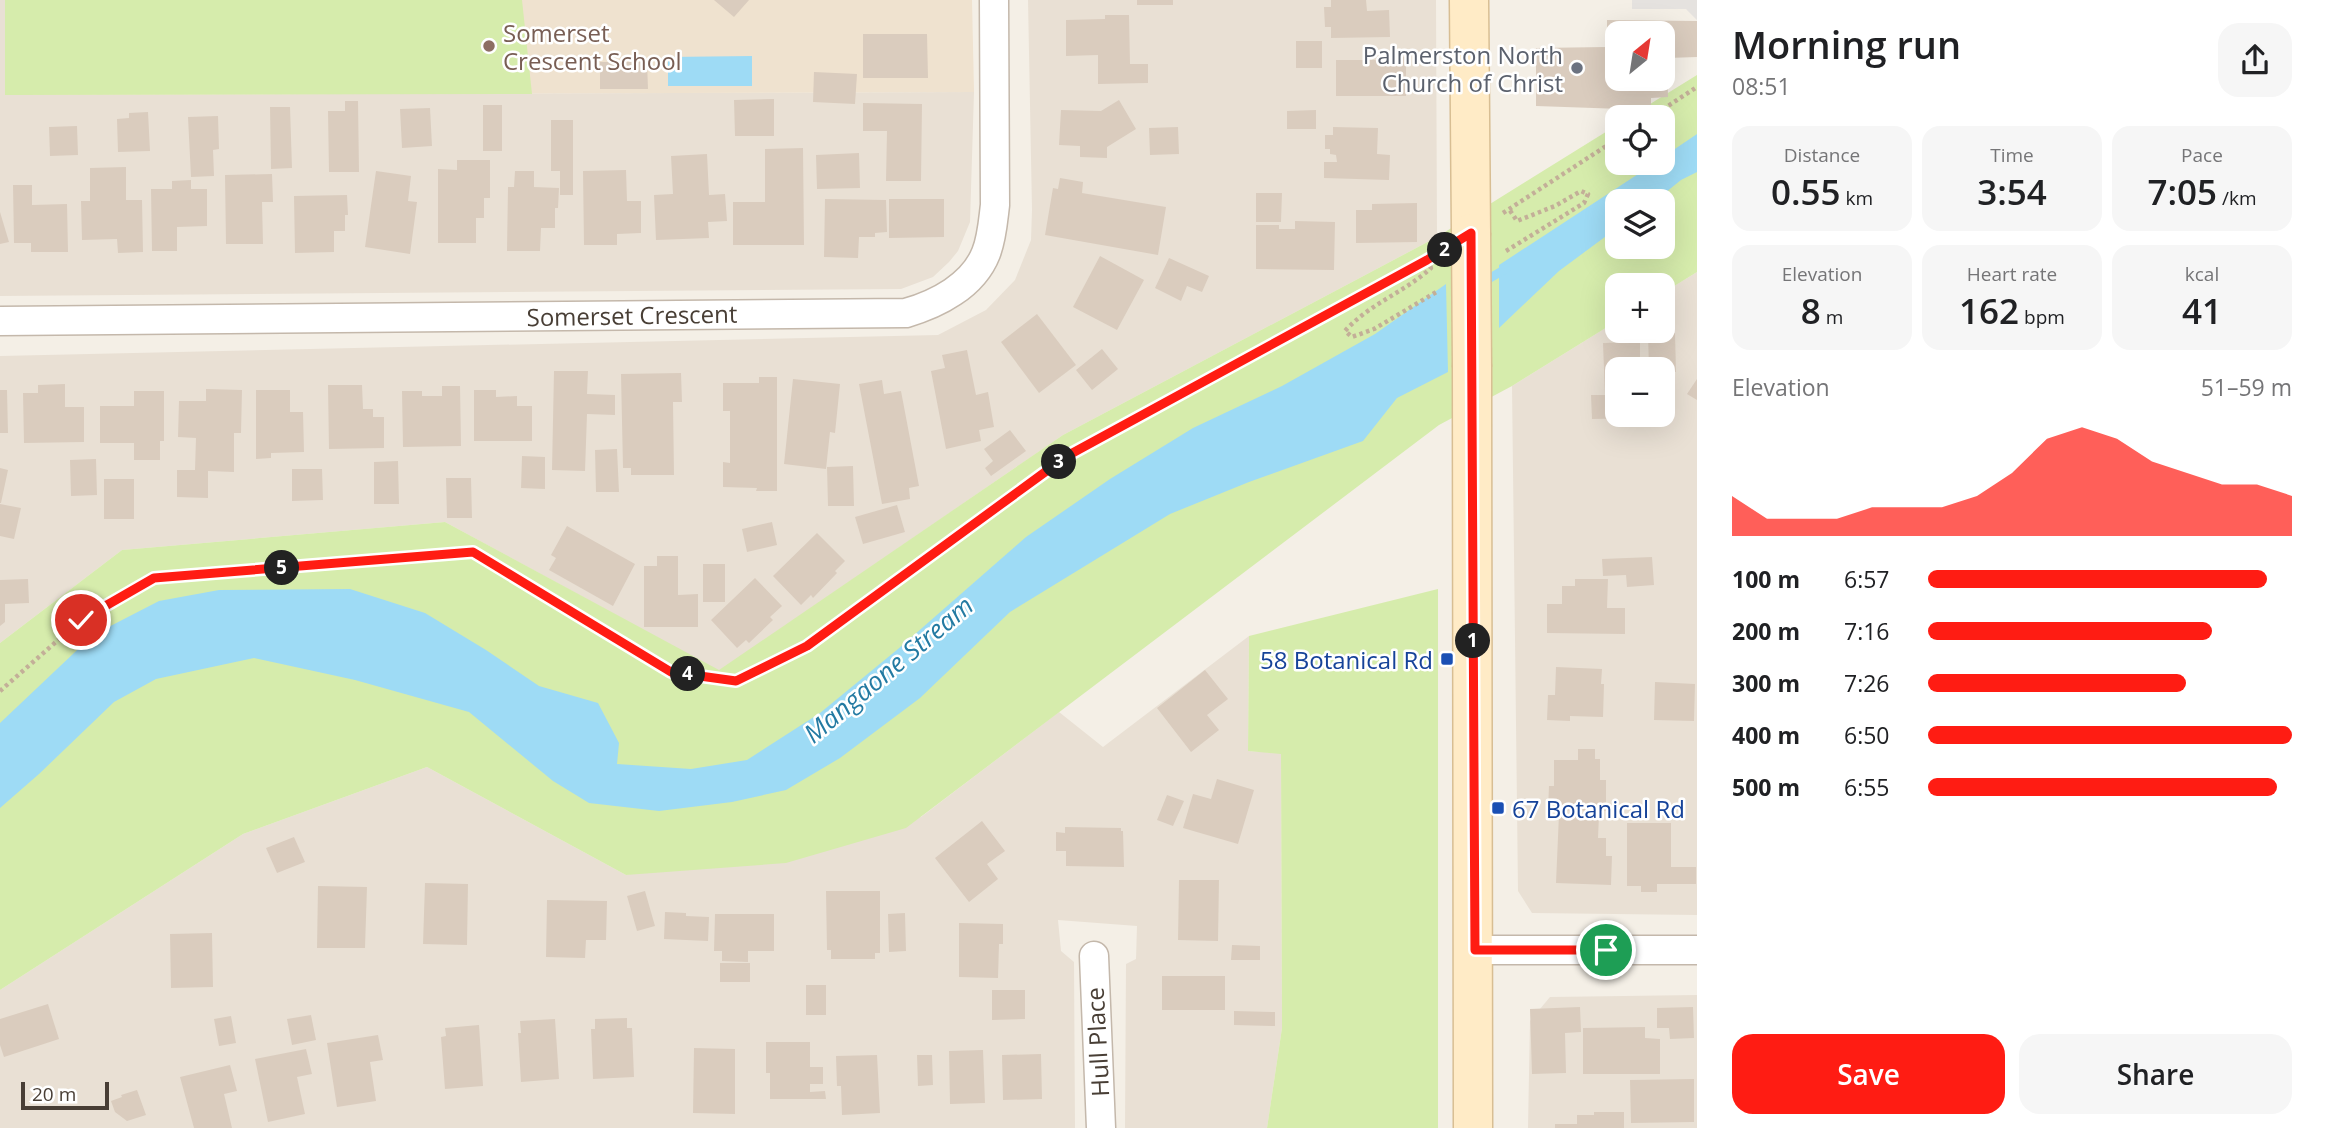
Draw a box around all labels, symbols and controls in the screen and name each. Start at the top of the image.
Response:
place label: Somerset Crescent School [503,16,682,77]
text: Morning run [1732,18,1961,70]
north arrow [1605,21,1675,91]
map controls [1605,21,1675,427]
button: share [2218,23,2292,97]
marker: Somerset Crescent School [481,38,497,54]
place label: Palmerston North Church of Christ [1363,38,1563,99]
marker: Palmerston North Church of Christ [1569,60,1585,76]
text: 08:51 [1732,70,1791,102]
button: locate [1605,105,1675,175]
text: Distance [1784,142,1860,168]
text: Time [1990,142,2034,168]
text: Pace [2181,142,2223,168]
text: 0.55 [1771,168,1841,215]
text: 3:54 [1977,168,2047,215]
text: 7:05 [2147,168,2217,215]
text: km [1841,185,1873,211]
text: /km [2217,185,2257,211]
button: layers [1605,189,1675,259]
pin: 2 [1428,232,1462,268]
text: 2 [1439,236,1450,262]
text: Elevation [1782,261,1862,287]
text: Heart rate [1967,261,2057,287]
text: kcal [2185,261,2219,287]
button: + [1605,273,1675,343]
text: 8 [1801,287,1821,334]
text: 162 [1959,287,2019,334]
text: 41 [2182,287,2222,334]
street label: Somerset Crescent [526,297,738,333]
text: m [1821,304,1843,330]
text: bpm [2019,304,2065,330]
button: − [1605,357,1675,427]
text: Elevation [1732,371,1830,403]
text: 51–59 m [2201,371,2292,403]
pin: 3 [1042,444,1076,480]
text: 3 [1053,448,1064,474]
pin: 5 [264,550,300,586]
text: 5 [276,554,287,580]
text: 100 m [1732,563,1800,595]
text: 6:57 [1844,563,1890,595]
water label: Mangaone Stream [796,587,980,751]
pin [51,590,111,650]
icon: check [62,601,100,639]
text: 200 m [1732,615,1800,647]
text: 7:16 [1844,615,1890,647]
pin: 1 [1456,624,1490,658]
text: 1 [1467,627,1478,653]
place label: 58 Botanical Rd [1260,643,1433,676]
marker: 58 Botanical Rd [1439,651,1455,667]
pin: 4 [670,656,706,692]
text: 4 [682,660,693,686]
text: 300 m [1732,667,1800,699]
text: 7:26 [1844,667,1890,699]
text: 400 m [1732,719,1800,751]
text: 6:50 [1844,719,1890,751]
text: 500 m [1732,771,1800,803]
text: 6:55 [1844,771,1890,803]
place label: 67 Botanical Rd [1512,792,1685,825]
marker: 67 Botanical Rd [1490,800,1506,816]
pin [1576,920,1636,980]
icon: arrive [1587,931,1625,969]
street label: Hull Place [1078,986,1116,1098]
button: Save [1732,1034,2005,1114]
button: Share [2019,1034,2292,1114]
scale bar [21,1079,108,1111]
text: 20 m [32,1081,76,1107]

